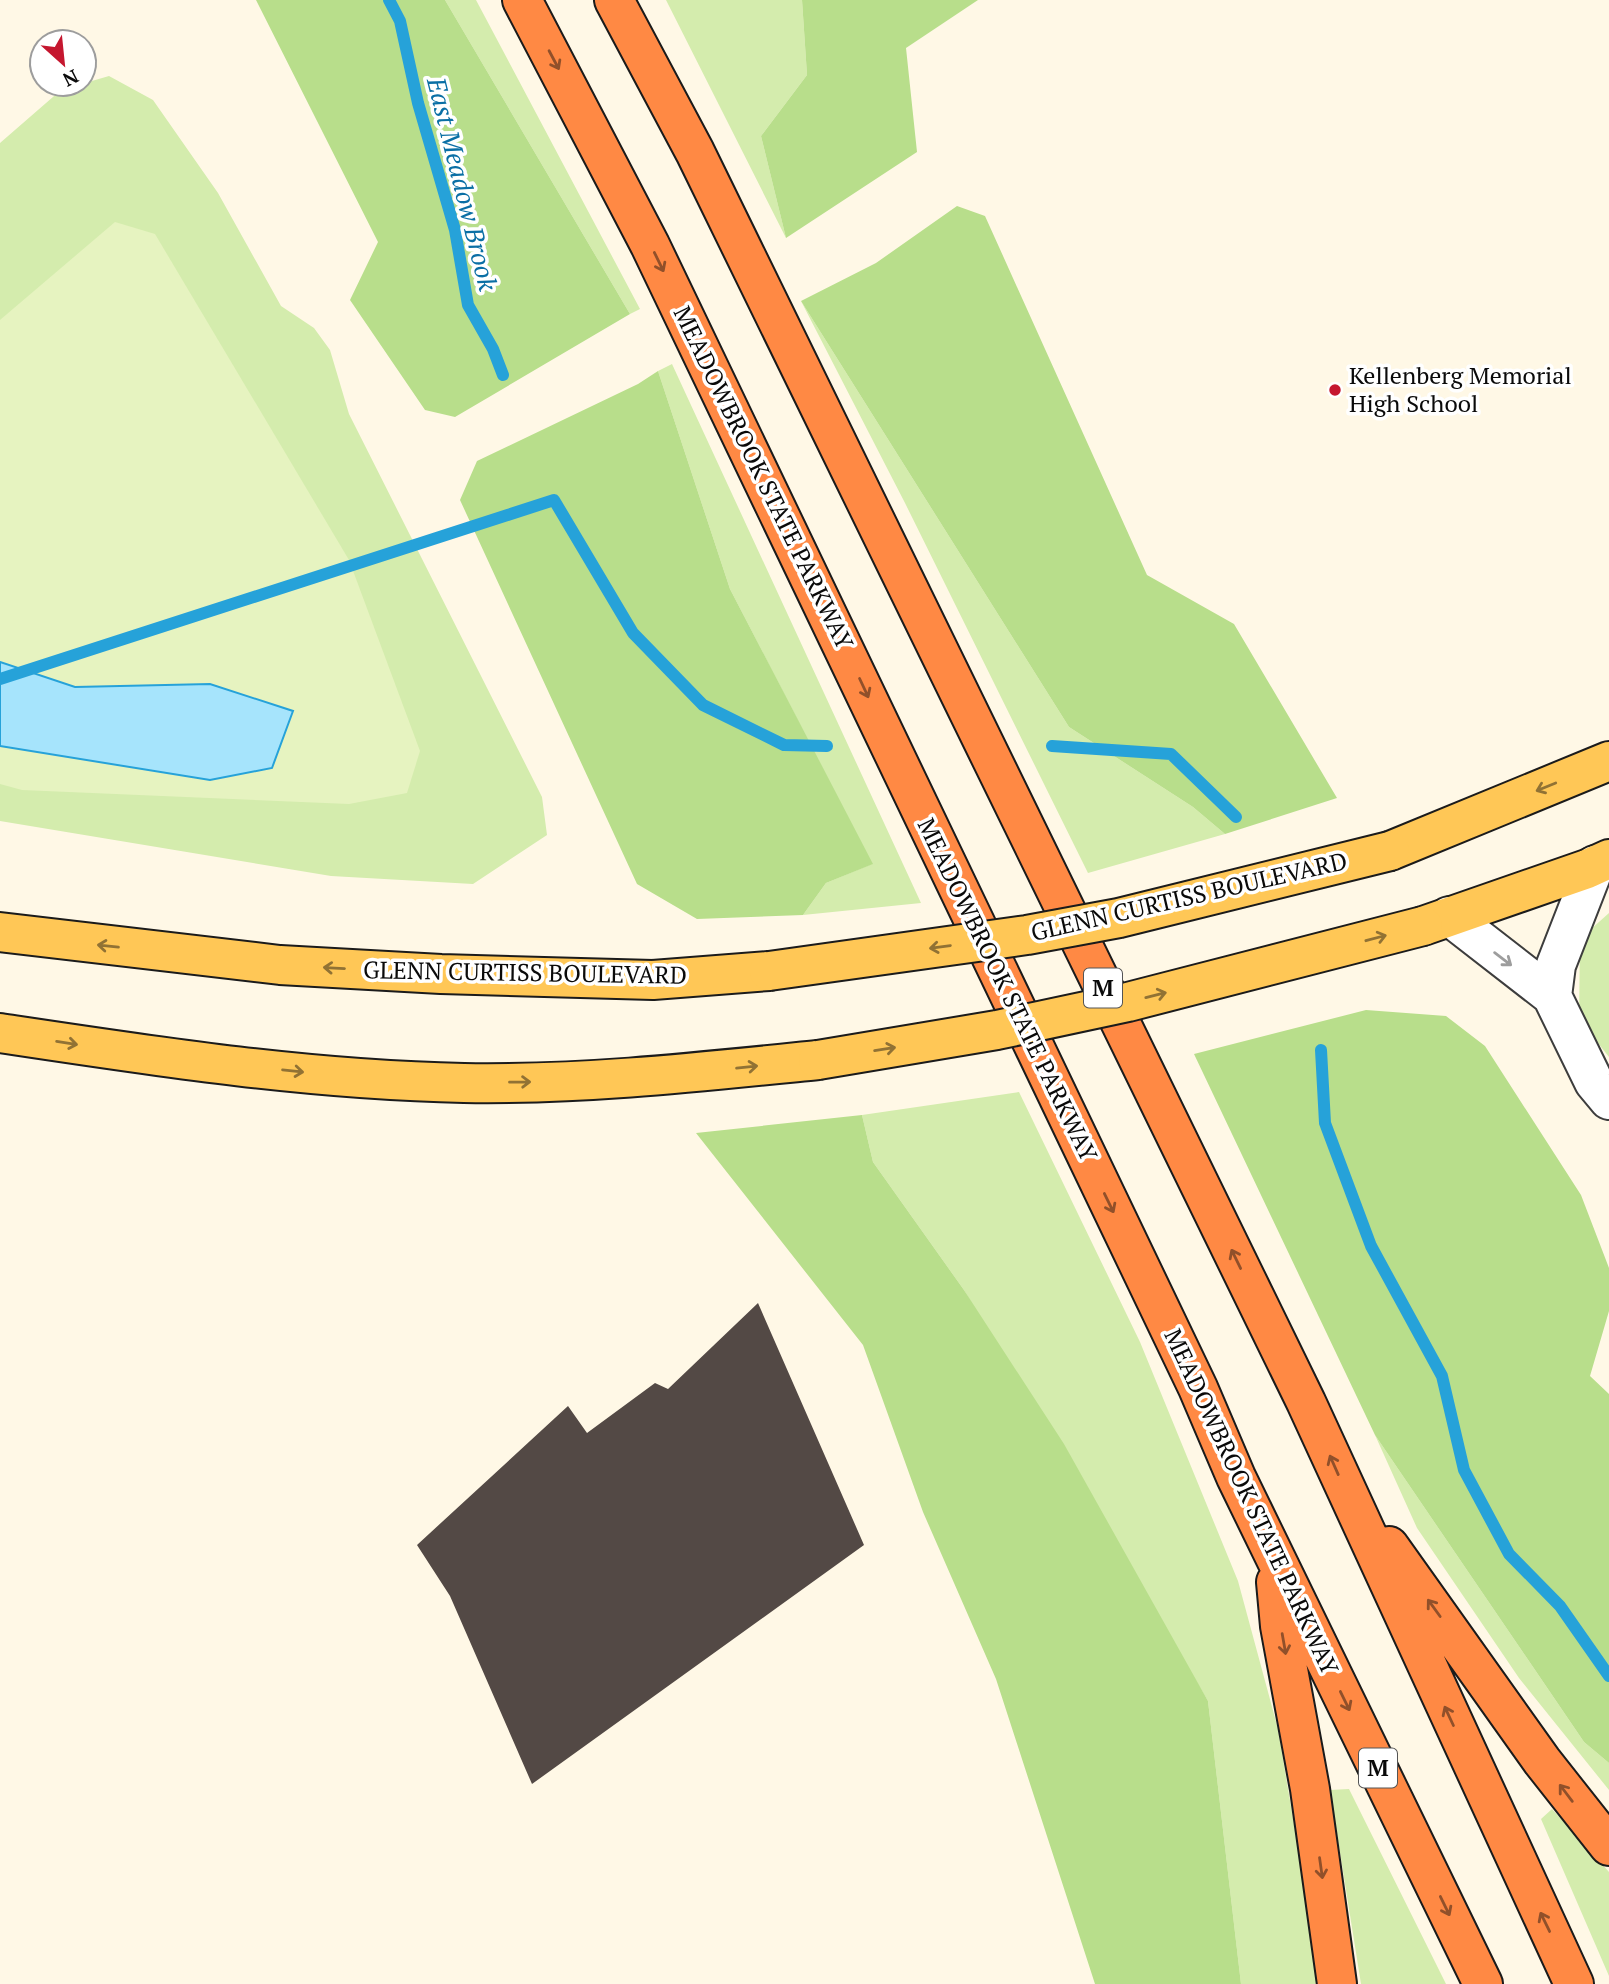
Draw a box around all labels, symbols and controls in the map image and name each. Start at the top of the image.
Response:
north arrow [28,28,98,98]
one-way arrow [548,49,561,70]
text: N [58,64,83,93]
water label: East Meadow Brook [420,73,506,294]
one-way arrow [652,251,666,272]
street label: MEADOWBROOK STATE PARKWAY [667,301,861,655]
place label: Kellenberg Memorial High School [1349,359,1572,419]
marker: Kellenberg Memorial High School [1327,382,1343,398]
one-way arrow [857,677,871,698]
one-way arrow [1536,782,1557,795]
street label: MEADOWBROOK STATE PARKWAY [911,813,1105,1167]
street label: GLENN CURTISS BOULEVARD [1028,844,1350,948]
one-way arrow [1364,931,1387,944]
one-way arrow [97,939,119,952]
one-way arrow [929,941,952,954]
one-way arrow [1493,951,1512,966]
street label: GLENN CURTISS BOULEVARD [363,953,687,991]
one-way arrow [323,961,346,974]
road number: M [1084,968,1122,1007]
one-way arrow [1144,988,1167,1001]
one-way arrow [56,1037,78,1050]
one-way arrow [873,1042,896,1055]
one-way arrow [735,1061,758,1074]
one-way arrow [281,1065,304,1078]
one-way arrow [509,1075,532,1089]
one-way arrow [1103,1192,1116,1213]
one-way arrow [1229,1249,1242,1270]
street label: MEADOWBROOK STATE PARKWAY [1157,1323,1347,1680]
one-way arrow [1327,1454,1340,1476]
one-way arrow [1427,1599,1441,1618]
one-way arrow [1277,1632,1291,1655]
one-way arrow [1339,1690,1353,1711]
one-way arrow [1442,1706,1455,1727]
road number: M [1359,1749,1397,1788]
one-way arrow [1559,1784,1574,1803]
one-way arrow [1315,1856,1328,1879]
one-way arrow [1439,1895,1453,1916]
one-way arrow [1537,1912,1551,1933]

